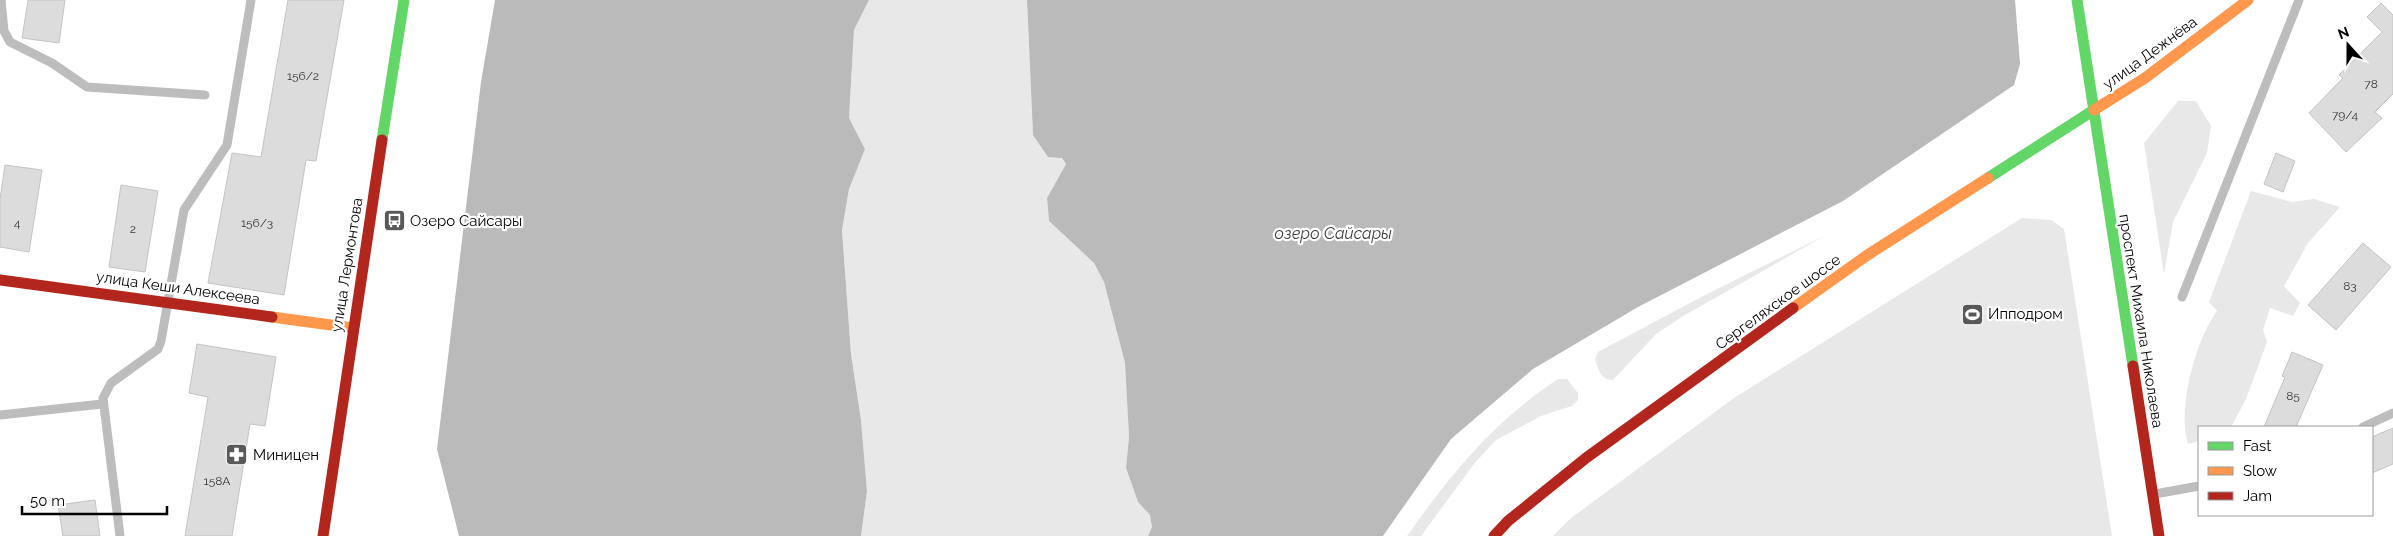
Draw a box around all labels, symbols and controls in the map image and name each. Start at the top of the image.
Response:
street label: улица Дежнёва [2099,13,2201,93]
north arrow [2323,20,2373,70]
text: N [2335,23,2351,42]
house number: 156/2 [287,69,319,83]
house number: 78 [2364,77,2378,91]
house number: 79/4 [2332,108,2359,122]
street label: улица Лермонтова [327,197,367,333]
bus stop icon: Озеро Сайсары [382,209,406,233]
place label: Озеро Сайсары [410,212,522,230]
street label: проспект Михаила Николаева [2115,213,2167,429]
house number: 4 [14,216,21,230]
house number: 156/3 [241,216,273,230]
house number: 2 [130,222,136,236]
water label: озеро Сайсары [1274,224,1392,243]
street label: Сергеляхское шоссе [1712,250,1844,353]
street label: улица Кеши Алексеева [95,268,261,308]
house number: 83 [2343,279,2357,293]
sports icon: Ипподром [1960,302,1984,326]
place label: Ипподром [1988,305,2063,323]
house number: 85 [2286,389,2300,403]
legend [2198,426,2373,516]
text: Fast [2243,437,2271,455]
pharmacy icon: Миницен [225,443,249,467]
place label: Миницен [253,446,319,464]
text: Slow [2243,462,2277,480]
house number: 158А [204,474,230,488]
scale bar [22,484,168,516]
text: Jam [2243,487,2272,505]
text: 50 m [30,492,65,510]

